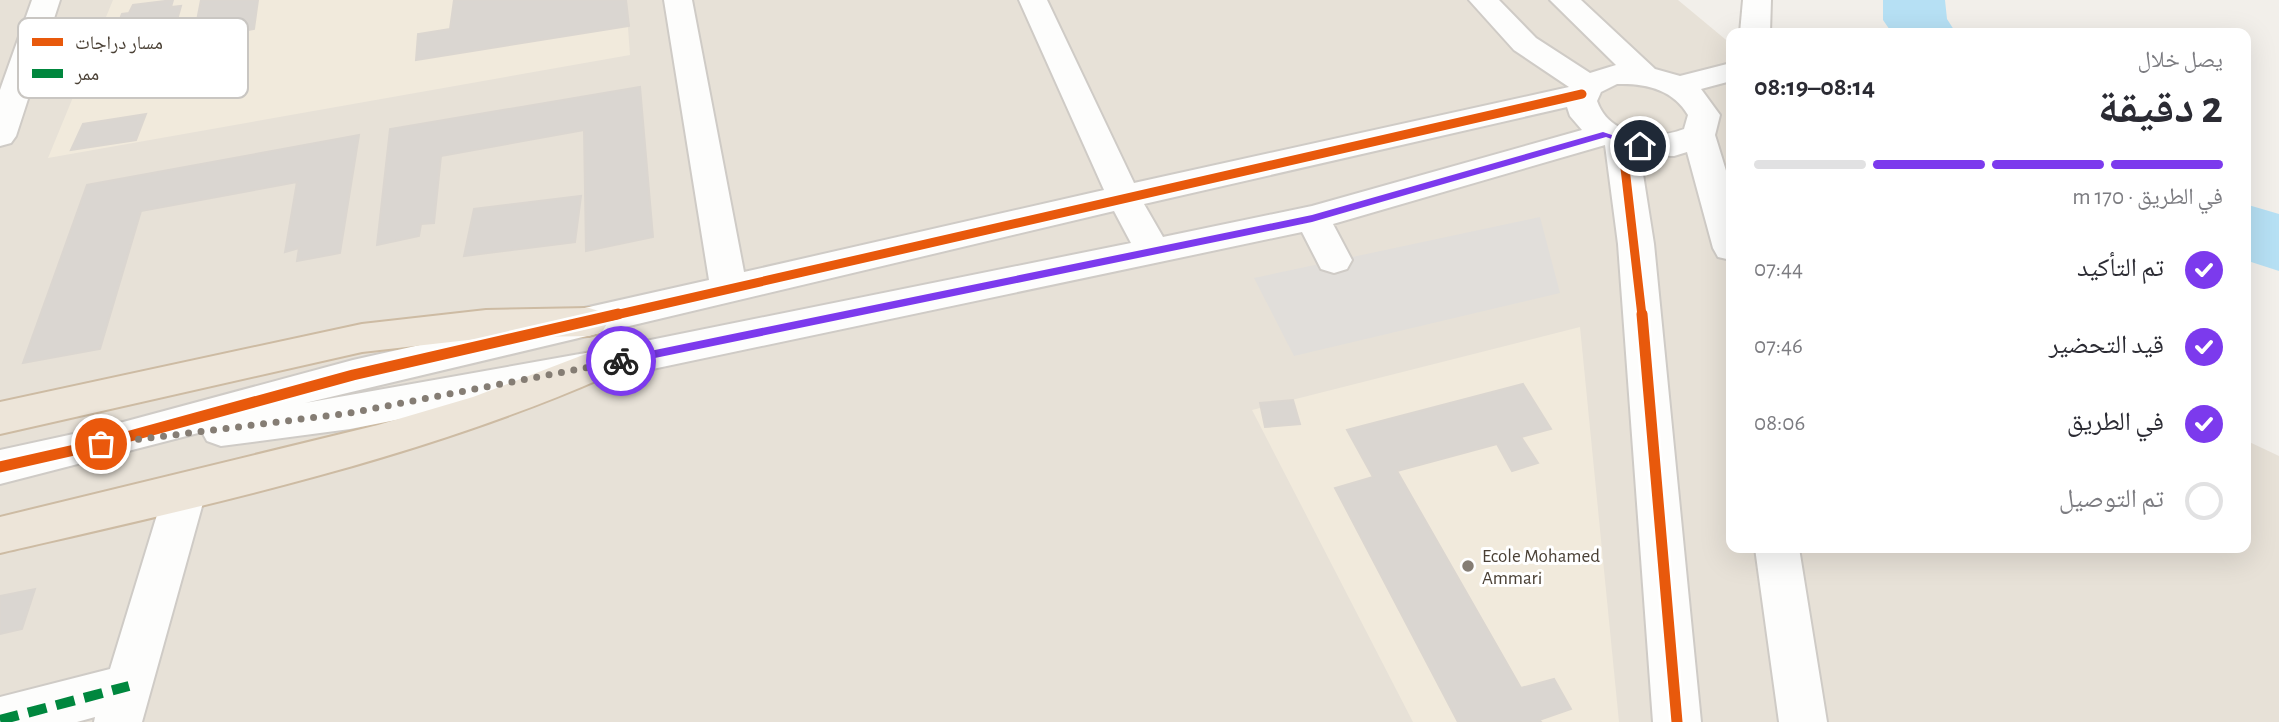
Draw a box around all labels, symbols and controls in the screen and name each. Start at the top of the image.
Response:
legend [18,18,248,98]
text: مسار دراجات [75,34,163,54]
text: يصل خلال [2137,49,2223,72]
text: ممر [74,65,99,85]
text: 08:14–08:19 [1754,74,1875,100]
text: 2 دقيقة [2098,85,2223,131]
pin [1610,116,1670,176]
icon: home [1621,127,1659,165]
text: في الطريق · 170 m [2072,186,2223,209]
icon: check [2185,251,2223,289]
text: تم التأكيد [2077,255,2164,281]
text: 07:44 [1754,258,1803,281]
courier [586,326,656,396]
icon: check [2185,328,2223,366]
text: قيد التحضير [2049,332,2164,358]
text: 07:46 [1754,335,1803,358]
icon: bike [602,342,640,380]
icon: check [2185,405,2223,443]
text: في الطريق [2067,409,2164,435]
text: 08:06 [1754,412,1805,435]
pin [71,414,131,474]
icon: bag [82,425,120,463]
text: تم التوصيل [2059,486,2164,512]
place label: Ecole Mohamed Ammari [1482,547,1600,588]
marker: Ecole Mohamed Ammari [1460,558,1476,574]

